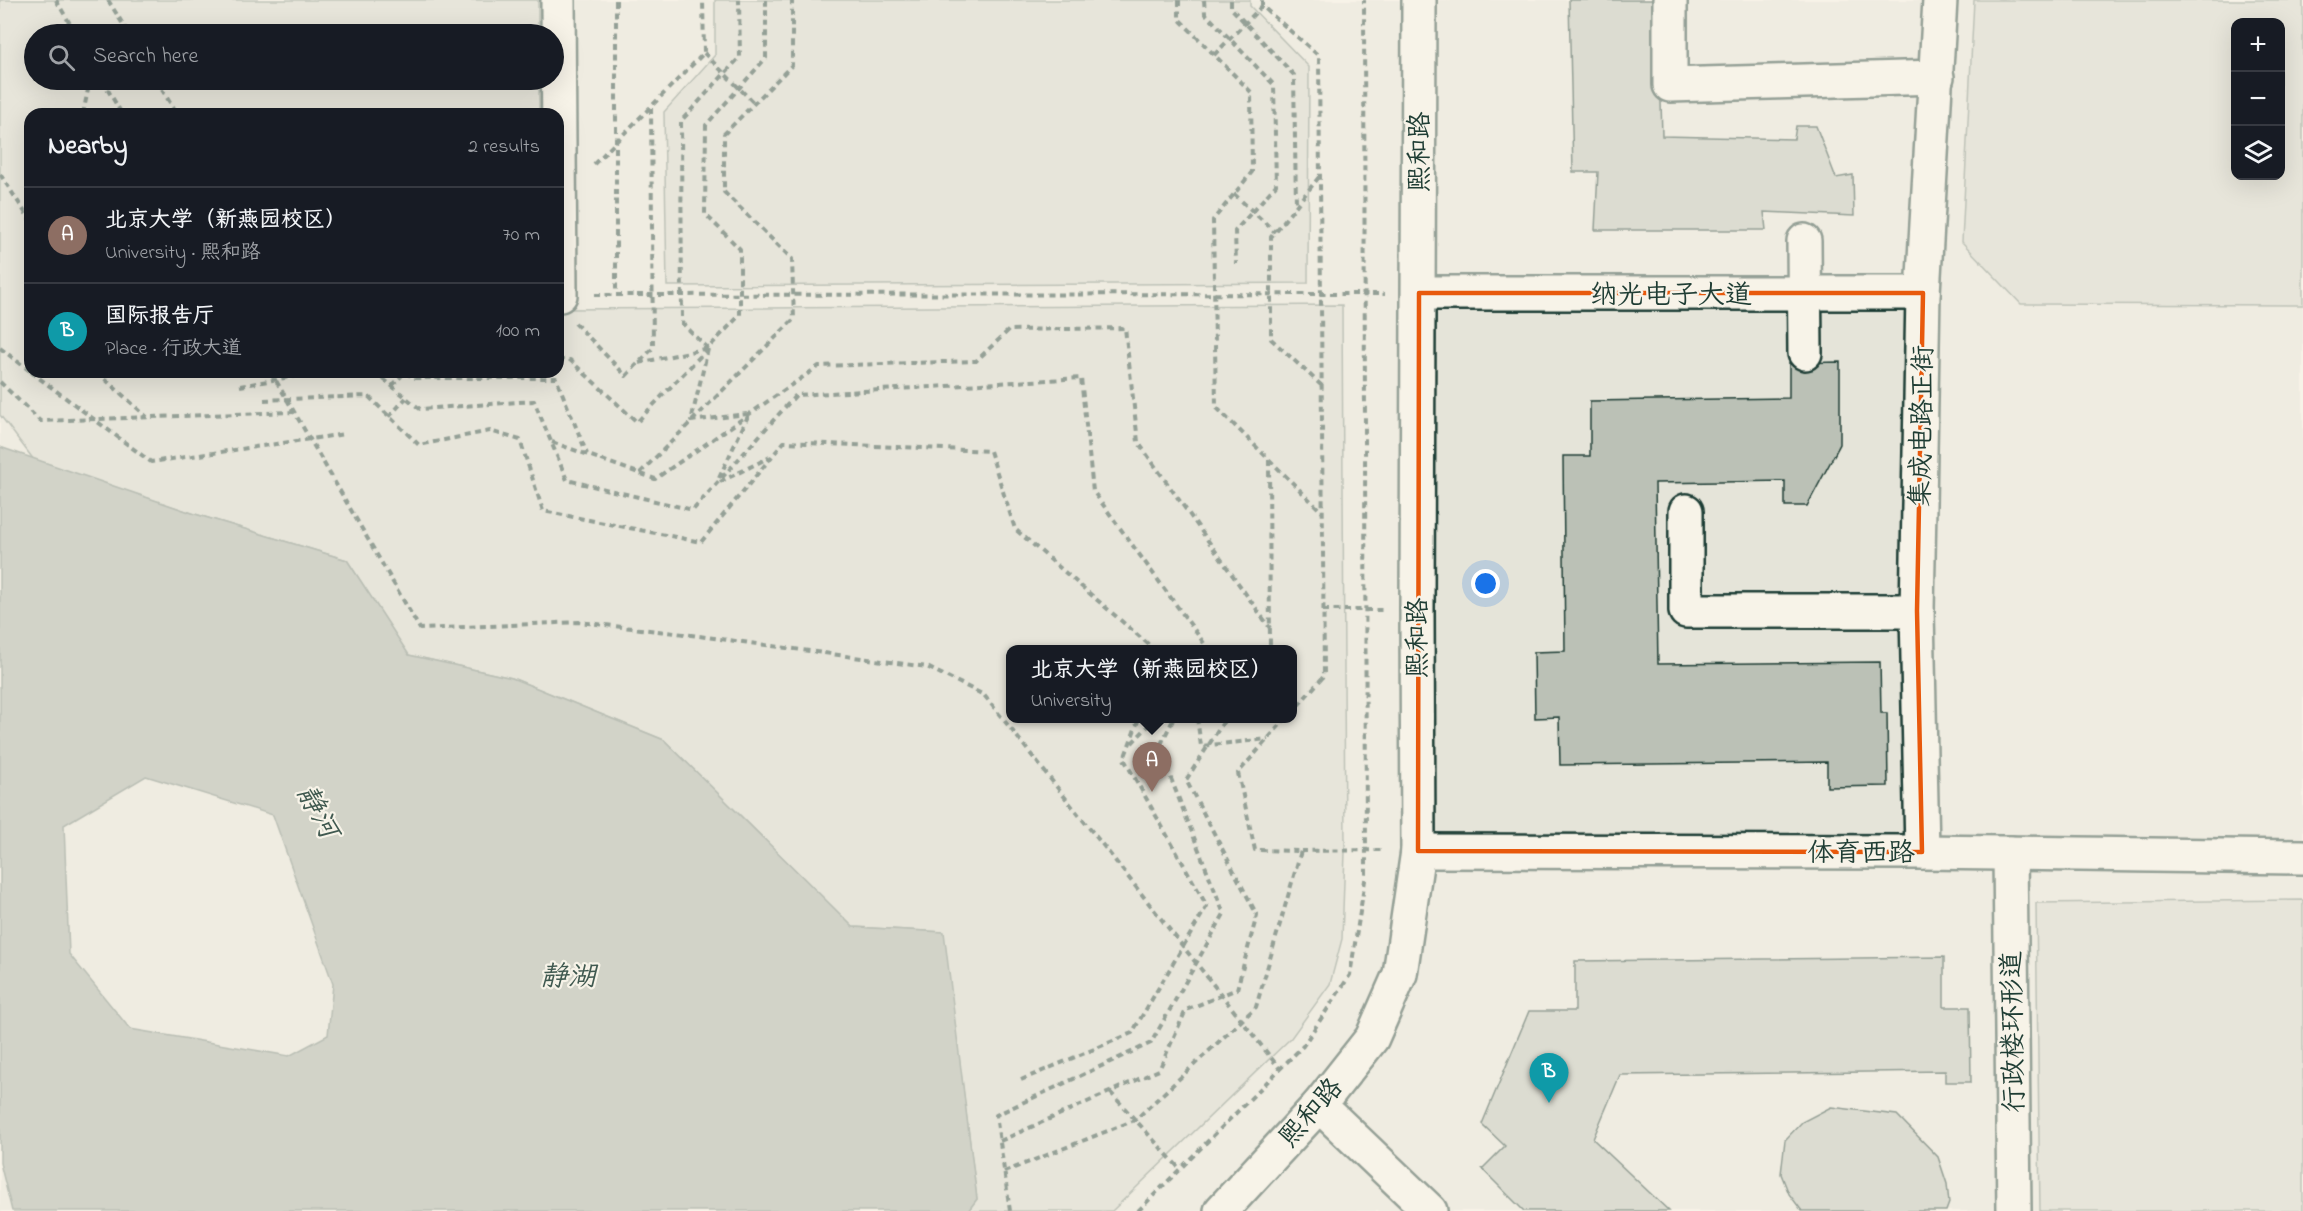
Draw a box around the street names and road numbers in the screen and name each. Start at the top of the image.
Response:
street label: 熙和路 [1402,112,1441,193]
street label: 纳光电子大道 [1590,277,1752,316]
street label: 集成电路正街 [1903,345,1944,507]
street label: 熙和路 [1400,598,1439,679]
street label: 体育西路 [1807,835,1915,874]
street label: 行政楼环形道 [1994,951,2035,1113]
street label: 熙和路 [1271,1070,1353,1157]

